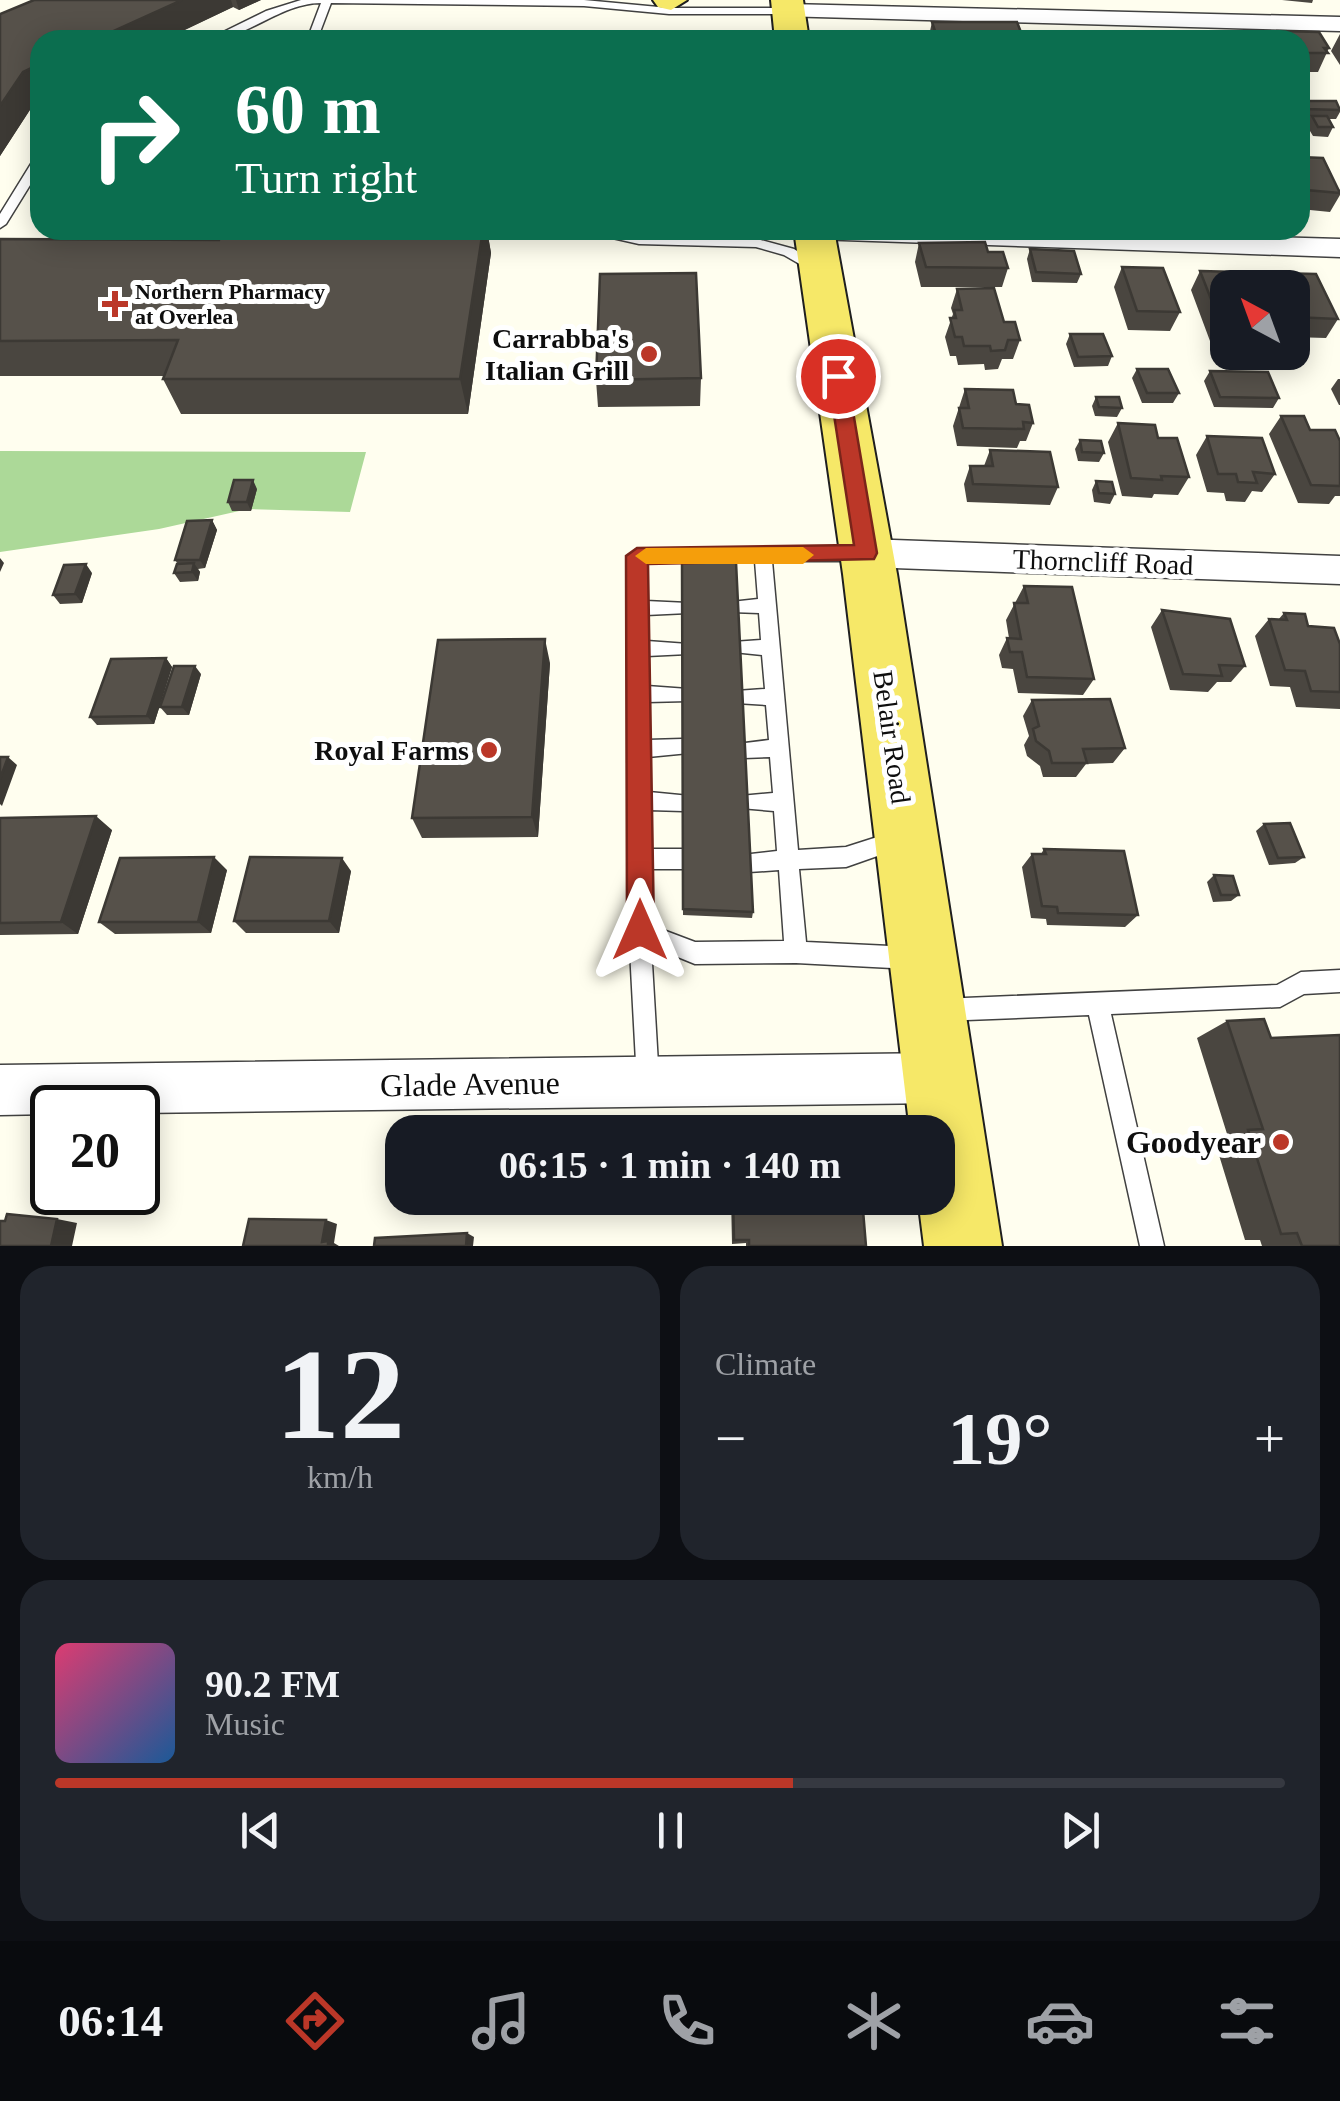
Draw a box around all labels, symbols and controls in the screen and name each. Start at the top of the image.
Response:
icon: right [70,70,200,200]
text: 60 m [235,71,381,148]
text: Turn right [235,153,417,203]
north arrow [1210,270,1310,370]
map controls [1210,270,1310,370]
place label: Northern Pharmacy at Overlea [135,279,325,329]
marker: Northern Pharmacy at Overlea [104,293,126,315]
place label: Carrabba's Italian Grill [485,323,629,386]
pin [796,334,881,419]
marker: Carrabba's Italian Grill [638,343,660,365]
icon: arrive [811,349,866,404]
street label: Thorncliff Road [1012,543,1194,581]
street label: Belair Road [867,668,917,806]
place label: Royal Farms [314,735,469,766]
marker: Royal Farms [478,739,500,761]
position arrow [588,878,692,982]
street label: Glade Avenue [380,1064,560,1104]
speed limit sign: 20 [30,1085,160,1215]
place label: Goodyear [1126,1124,1261,1160]
marker: Goodyear [1270,1131,1292,1153]
text: 06:15 · 1 min · 140 m [499,1144,841,1186]
text: 12 [275,1322,405,1466]
text: Climate [715,1346,816,1382]
text: 19° [948,1397,1053,1480]
text: − [715,1408,746,1469]
text: + [1254,1408,1285,1469]
text: km/h [307,1459,373,1495]
text: 90.2 FM [205,1663,340,1705]
text: Music [205,1706,285,1742]
icon: previous [233,1803,288,1858]
icon: pause [643,1803,698,1858]
icon: next [1053,1803,1108,1858]
icon: directions [280,1986,350,2056]
icon: music [466,1986,536,2056]
icon: phone [652,1986,722,2056]
icon: climate [839,1986,909,2056]
icon: car [1025,1986,1095,2056]
icon: filters [1212,1986,1282,2056]
text: 06:14 [58,1996,163,2046]

